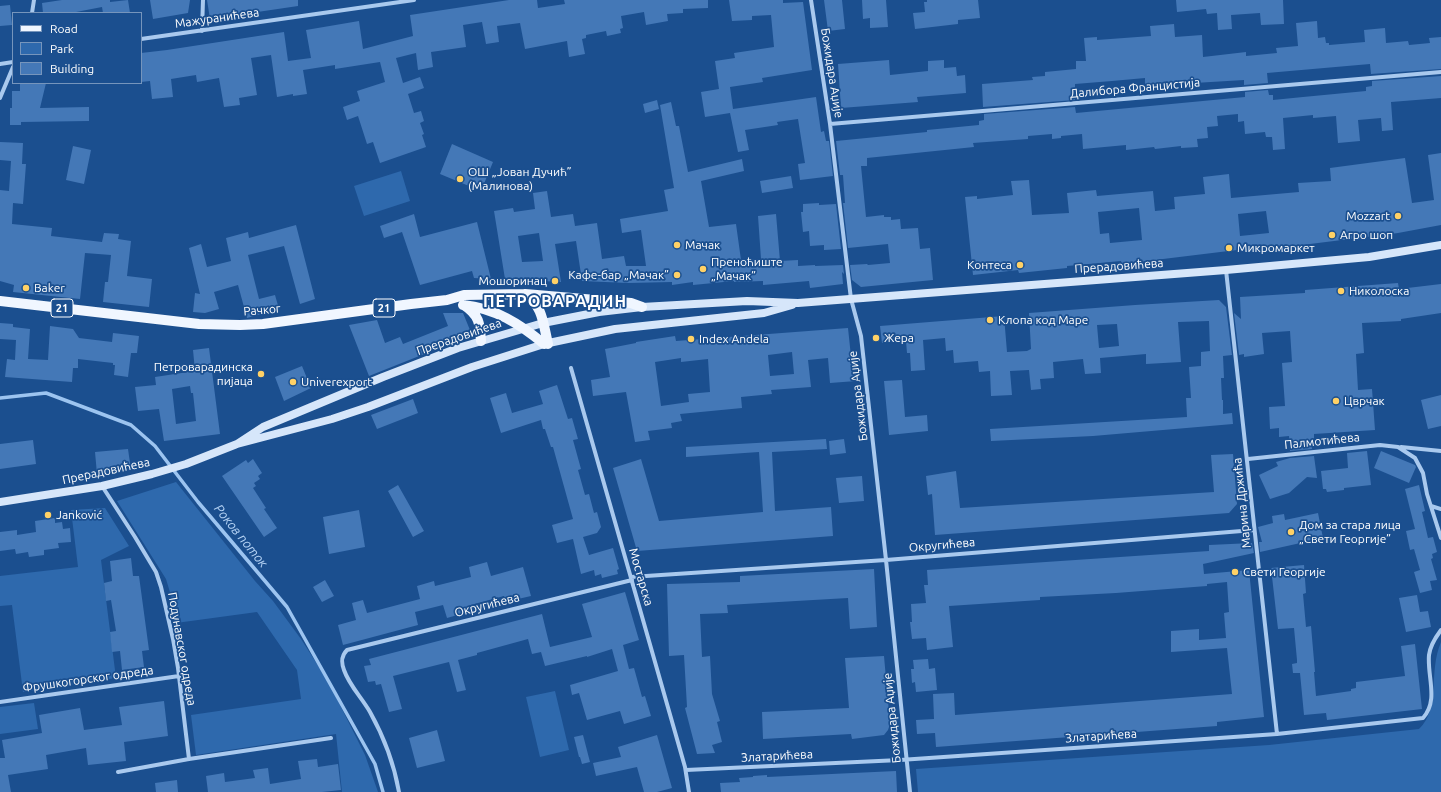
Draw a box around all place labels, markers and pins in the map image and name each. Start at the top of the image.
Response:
place label: ОШ „Јован Дучић” (Малинова) [468,165,572,193]
marker: ОШ „Јован Дучић” (Малинова) [455,174,465,184]
place label: Mozzart [1346,209,1390,223]
marker: Mozzart [1393,211,1403,221]
place label: Агро шоп [1340,228,1393,242]
marker: Агро шоп [1327,230,1337,240]
place label: Мачак [685,238,720,252]
marker: Мачак [672,240,682,250]
place label: Микромаркет [1237,241,1315,255]
marker: Микромаркет [1224,243,1234,253]
place label: Преноћиште „Мачак” [711,255,783,283]
place label: Контеса [967,258,1012,272]
marker: Контеса [1015,260,1025,270]
marker: Преноћиште „Мачак” [698,264,708,274]
place label: Кафе-бар „Мачак” [568,268,669,282]
marker: Кафе-бар „Мачак” [672,270,682,280]
place label: Мошоринац [479,274,547,288]
marker: Мошоринац [550,276,560,286]
place label: Baker [34,281,65,295]
marker: Baker [21,283,31,293]
place label: Николоска [1349,284,1409,298]
marker: Николоска [1336,286,1346,296]
place label: Клопа код Маре [998,313,1088,327]
marker: Клопа код Маре [985,315,995,325]
place label: Жера [884,331,914,345]
place label: Index Andela [699,332,769,346]
marker: Жера [871,333,881,343]
marker: Index Andela [686,334,696,344]
place label: Петроварадинска пијаца [154,360,253,388]
marker: Петроварадинска пијаца [256,369,266,379]
place label: Univerexport [301,375,372,389]
marker: Univerexport [288,377,298,387]
place label: Цврчак [1344,394,1385,408]
marker: Цврчак [1331,396,1341,406]
place label: Janković [56,508,102,522]
marker: Janković [43,510,53,520]
place label: Дом за стара лица „Свети Георгије” [1299,518,1401,546]
marker: Дом за стара лица „Свети Георгије” [1286,527,1296,537]
place label: Свети Георгије [1243,565,1326,579]
marker: Свети Георгије [1230,567,1240,577]

